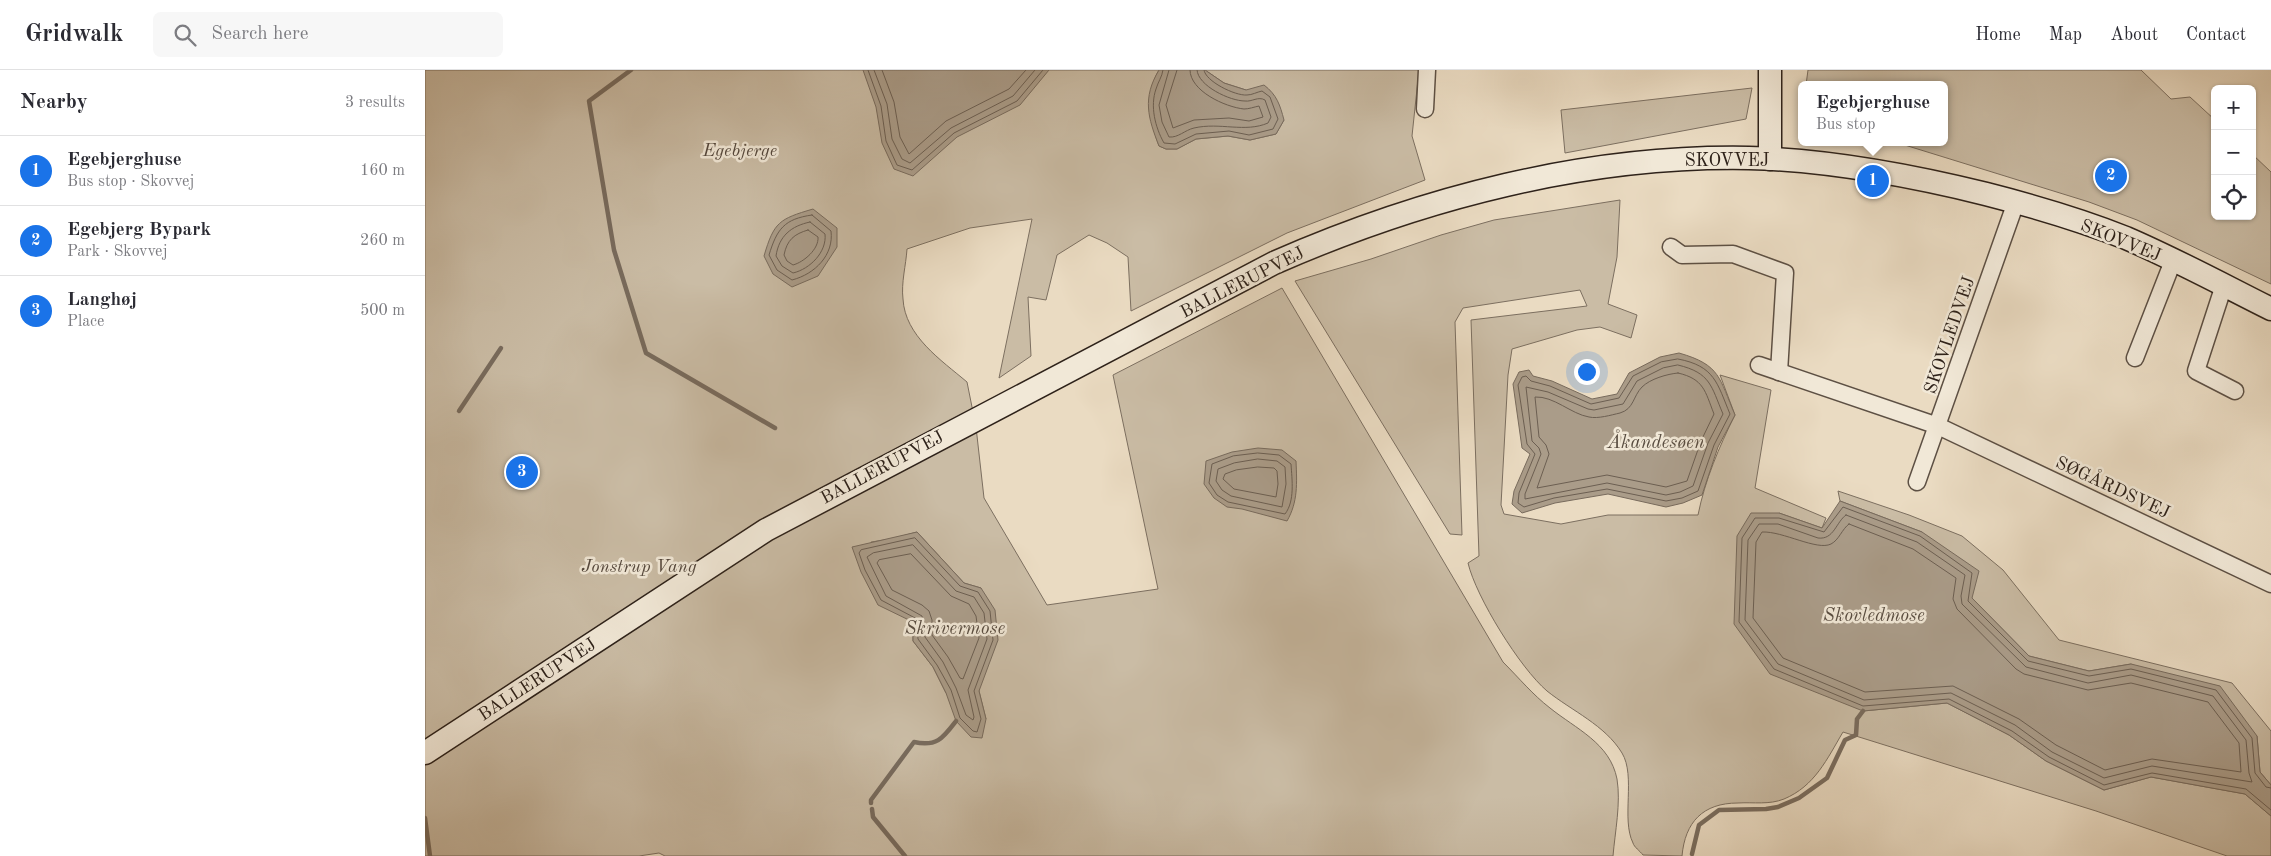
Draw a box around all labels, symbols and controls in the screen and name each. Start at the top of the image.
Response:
search box [153,12,503,57]
icon: search [171,21,199,49]
text: Gridwalk [25,23,123,47]
text: Search here [211,25,309,44]
text: Home [1975,26,2021,44]
text: Map [2049,26,2082,44]
text: About [2110,26,2158,44]
text: Contact [2186,26,2246,44]
popup [1798,81,1948,146]
map controls [2211,85,2256,220]
button: + [2211,85,2256,130]
text: Nearby [20,92,88,113]
text: Egebjerghuse [1816,94,1930,113]
text: 3 results [345,95,405,111]
text: Bus stop [1816,117,1875,133]
button: − [2211,130,2256,175]
park label: Egebjerge [702,142,777,160]
text: Egebjerghuse [67,151,182,170]
street label: SKOVVEJ [1684,152,1770,170]
pin: 2 [2095,157,2127,195]
pin: 1 [1857,162,1889,200]
text: 1 [31,163,41,179]
text: 160 m [360,163,405,179]
text: Bus stop · Skovvej [67,174,194,190]
button: locate [2211,175,2256,220]
street label: SKOVVEJ [2078,217,2164,265]
text: Egebjerg Bypark [67,221,211,240]
text: 2 [31,233,41,249]
text: 260 m [360,233,405,249]
text: Park · Skovvej [67,244,168,260]
street label: BALLERUPVEJ [1178,244,1308,322]
street label: SKOVLEDVEJ [1921,274,1979,396]
text: Langhøj [67,291,137,310]
text: 3 [31,303,41,319]
text: 500 m [360,303,405,319]
text: Place [67,314,104,330]
your location [1574,359,1600,385]
street label: BALLERUPVEJ [818,428,947,508]
water label: Åkandesøen [1606,429,1705,453]
street label: SØGÅRDSVEJ [2053,449,2175,522]
pin: 3 [506,453,538,491]
park label: Jonstrup Vang [581,558,697,576]
water label: Skovledmose [1823,607,1925,626]
water label: Skrivermose [905,620,1005,639]
street label: BALLERUPVEJ [475,635,600,725]

